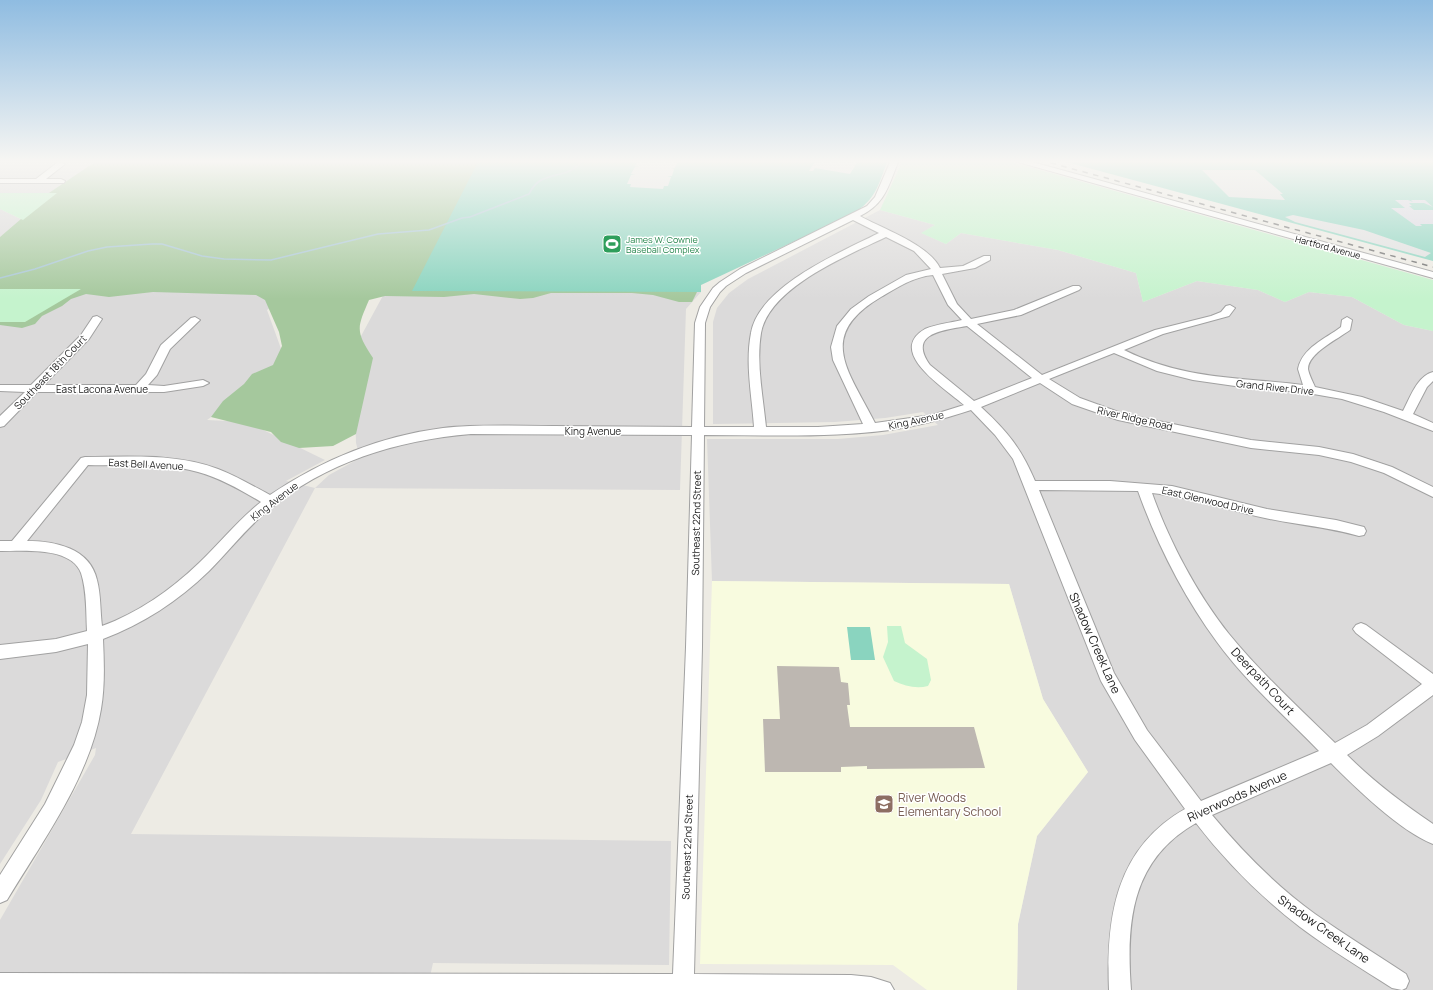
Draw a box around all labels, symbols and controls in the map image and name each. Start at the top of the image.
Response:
street label: Hartford Avenue [1294,232,1362,262]
sports icon: James W. Cownie Baseball Complex [601,233,623,255]
place label: James W. Cownie Baseball Complex [626,233,700,256]
street label: Southeast 18th Court [11,332,89,412]
street label: Grand River Drive [1235,376,1315,398]
street label: East Lacona Avenue [56,382,148,396]
street label: River Ridge Road [1096,403,1174,433]
street label: King Avenue [887,407,945,433]
street label: King Avenue [565,424,621,438]
street label: East Bell Avenue [108,455,184,473]
street label: Southeast 22nd Street [688,470,704,576]
street label: King Avenue [247,478,301,524]
street label: East Glenwood Drive [1161,483,1256,517]
street label: Shadow Creek Lane [1065,590,1125,696]
street label: Deerpath Court [1227,644,1299,719]
street label: Riverwoods Avenue [1184,766,1290,826]
place label: River Woods Elementary School [898,789,1001,820]
school or university icon: River Woods Elementary School [873,793,895,815]
street label: Southeast 22nd Street [678,794,696,900]
street label: Shadow Creek Lane [1275,891,1373,967]

